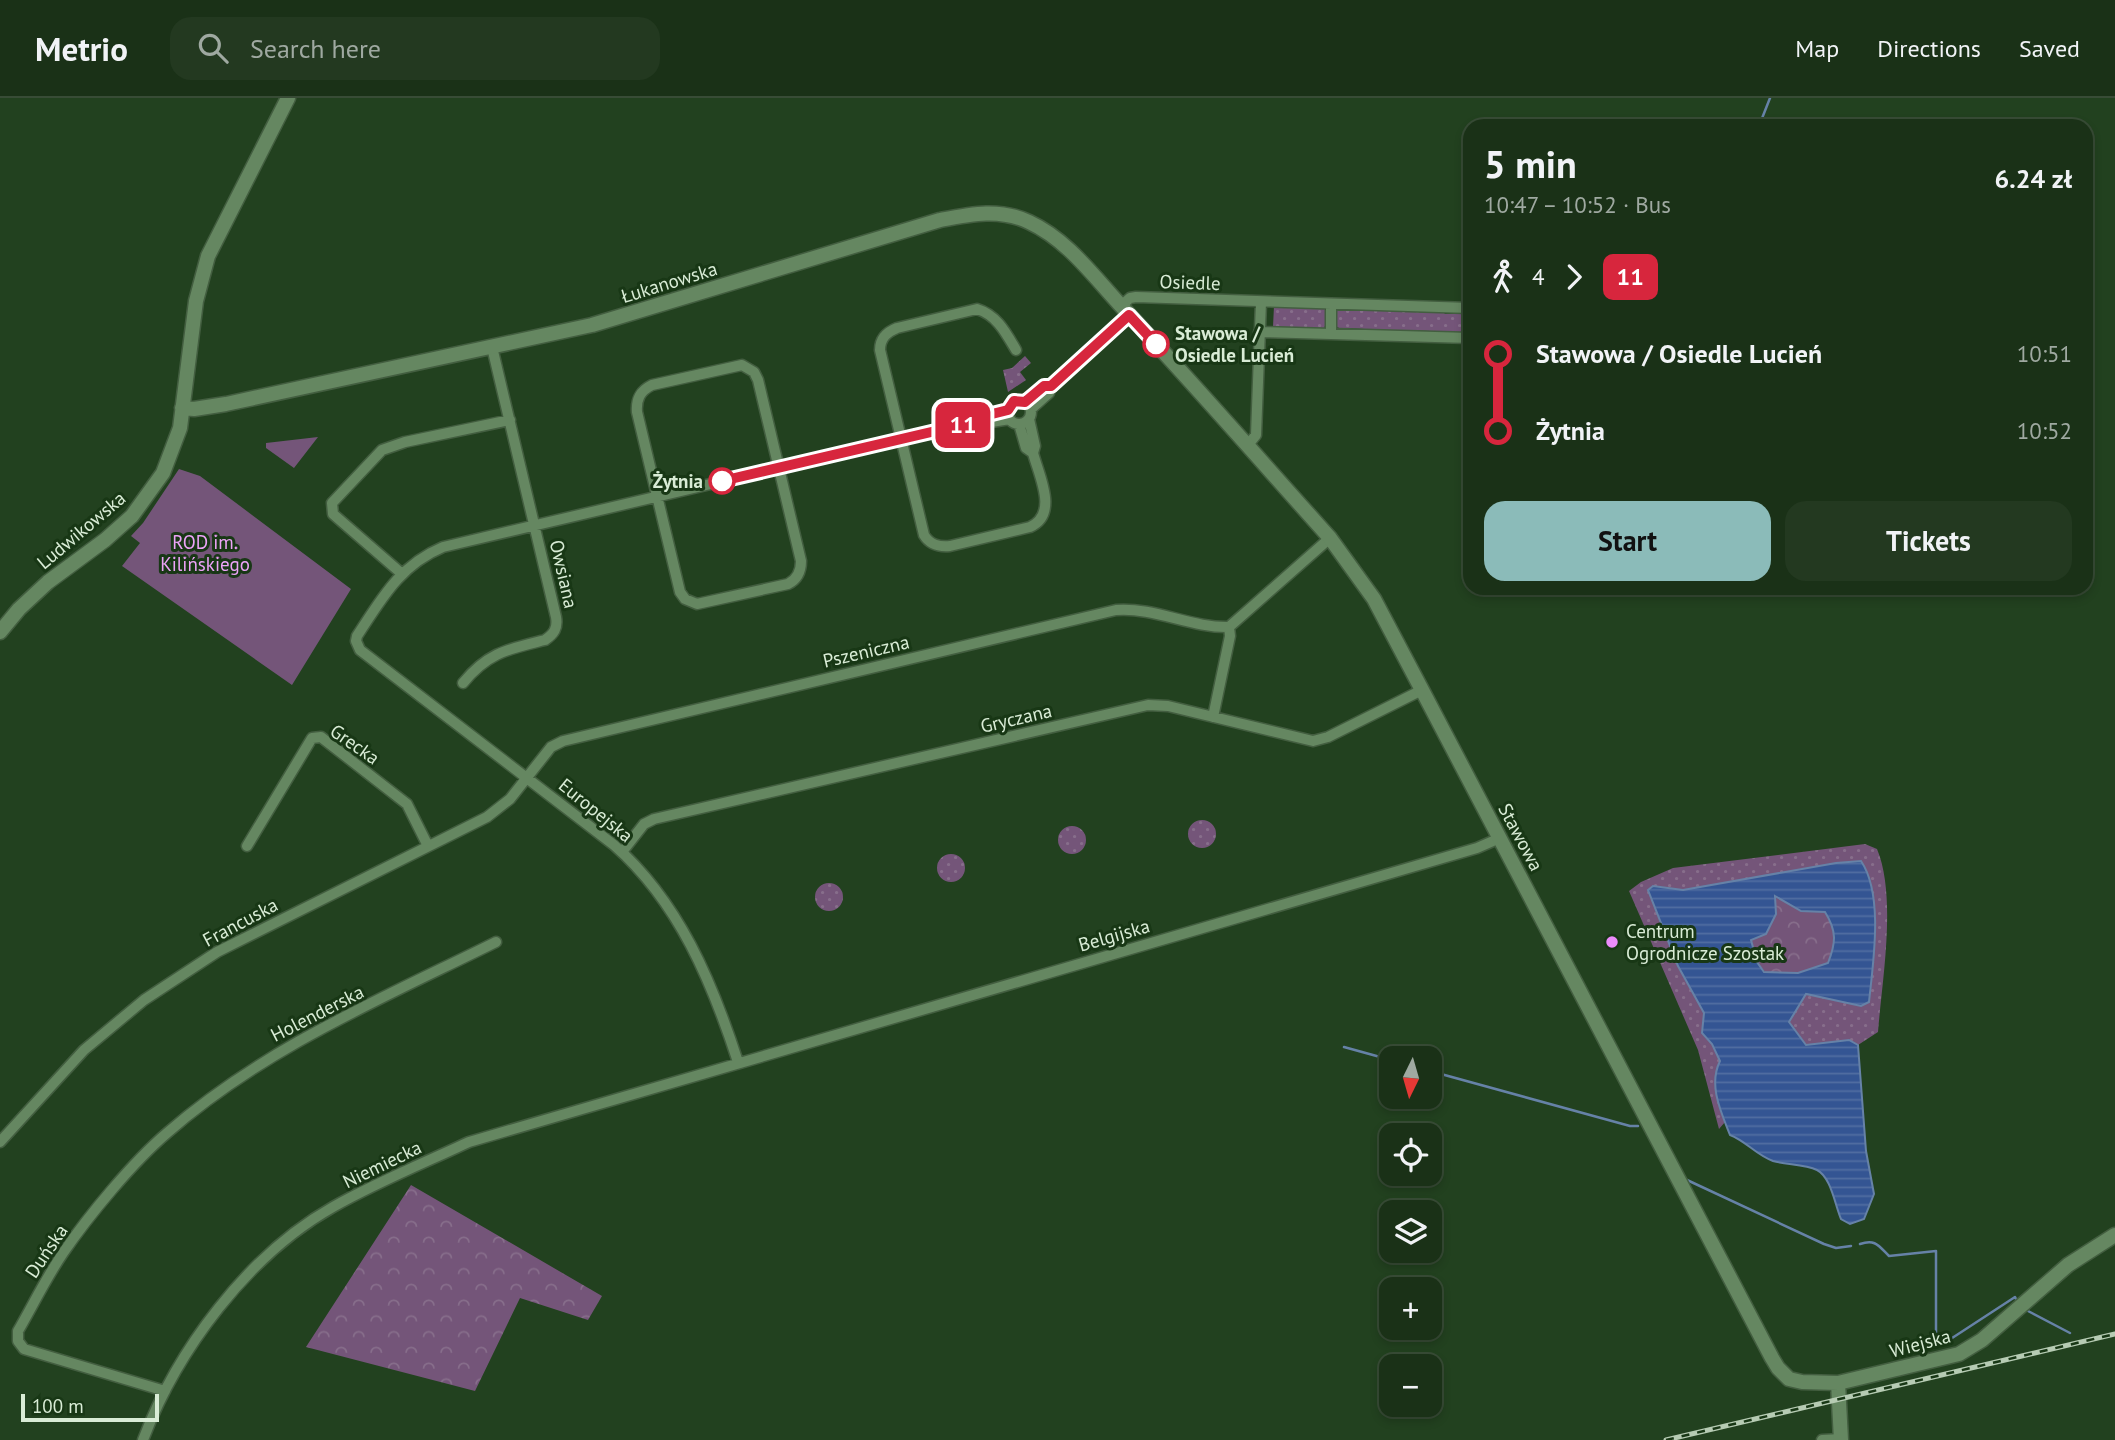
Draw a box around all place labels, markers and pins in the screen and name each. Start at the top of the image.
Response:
place label: Stawowa / Osiedle Lucień [1175,321,1294,367]
marker: Stawowa / Osiedle Lucień [1143,331,1169,357]
marker: Żytnia [709,468,735,494]
place label: Żytnia [653,469,703,493]
place label: Centrum Ogrodnicze Szostak [1626,919,1784,965]
marker: Centrum Ogrodnicze Szostak [1604,934,1620,950]

